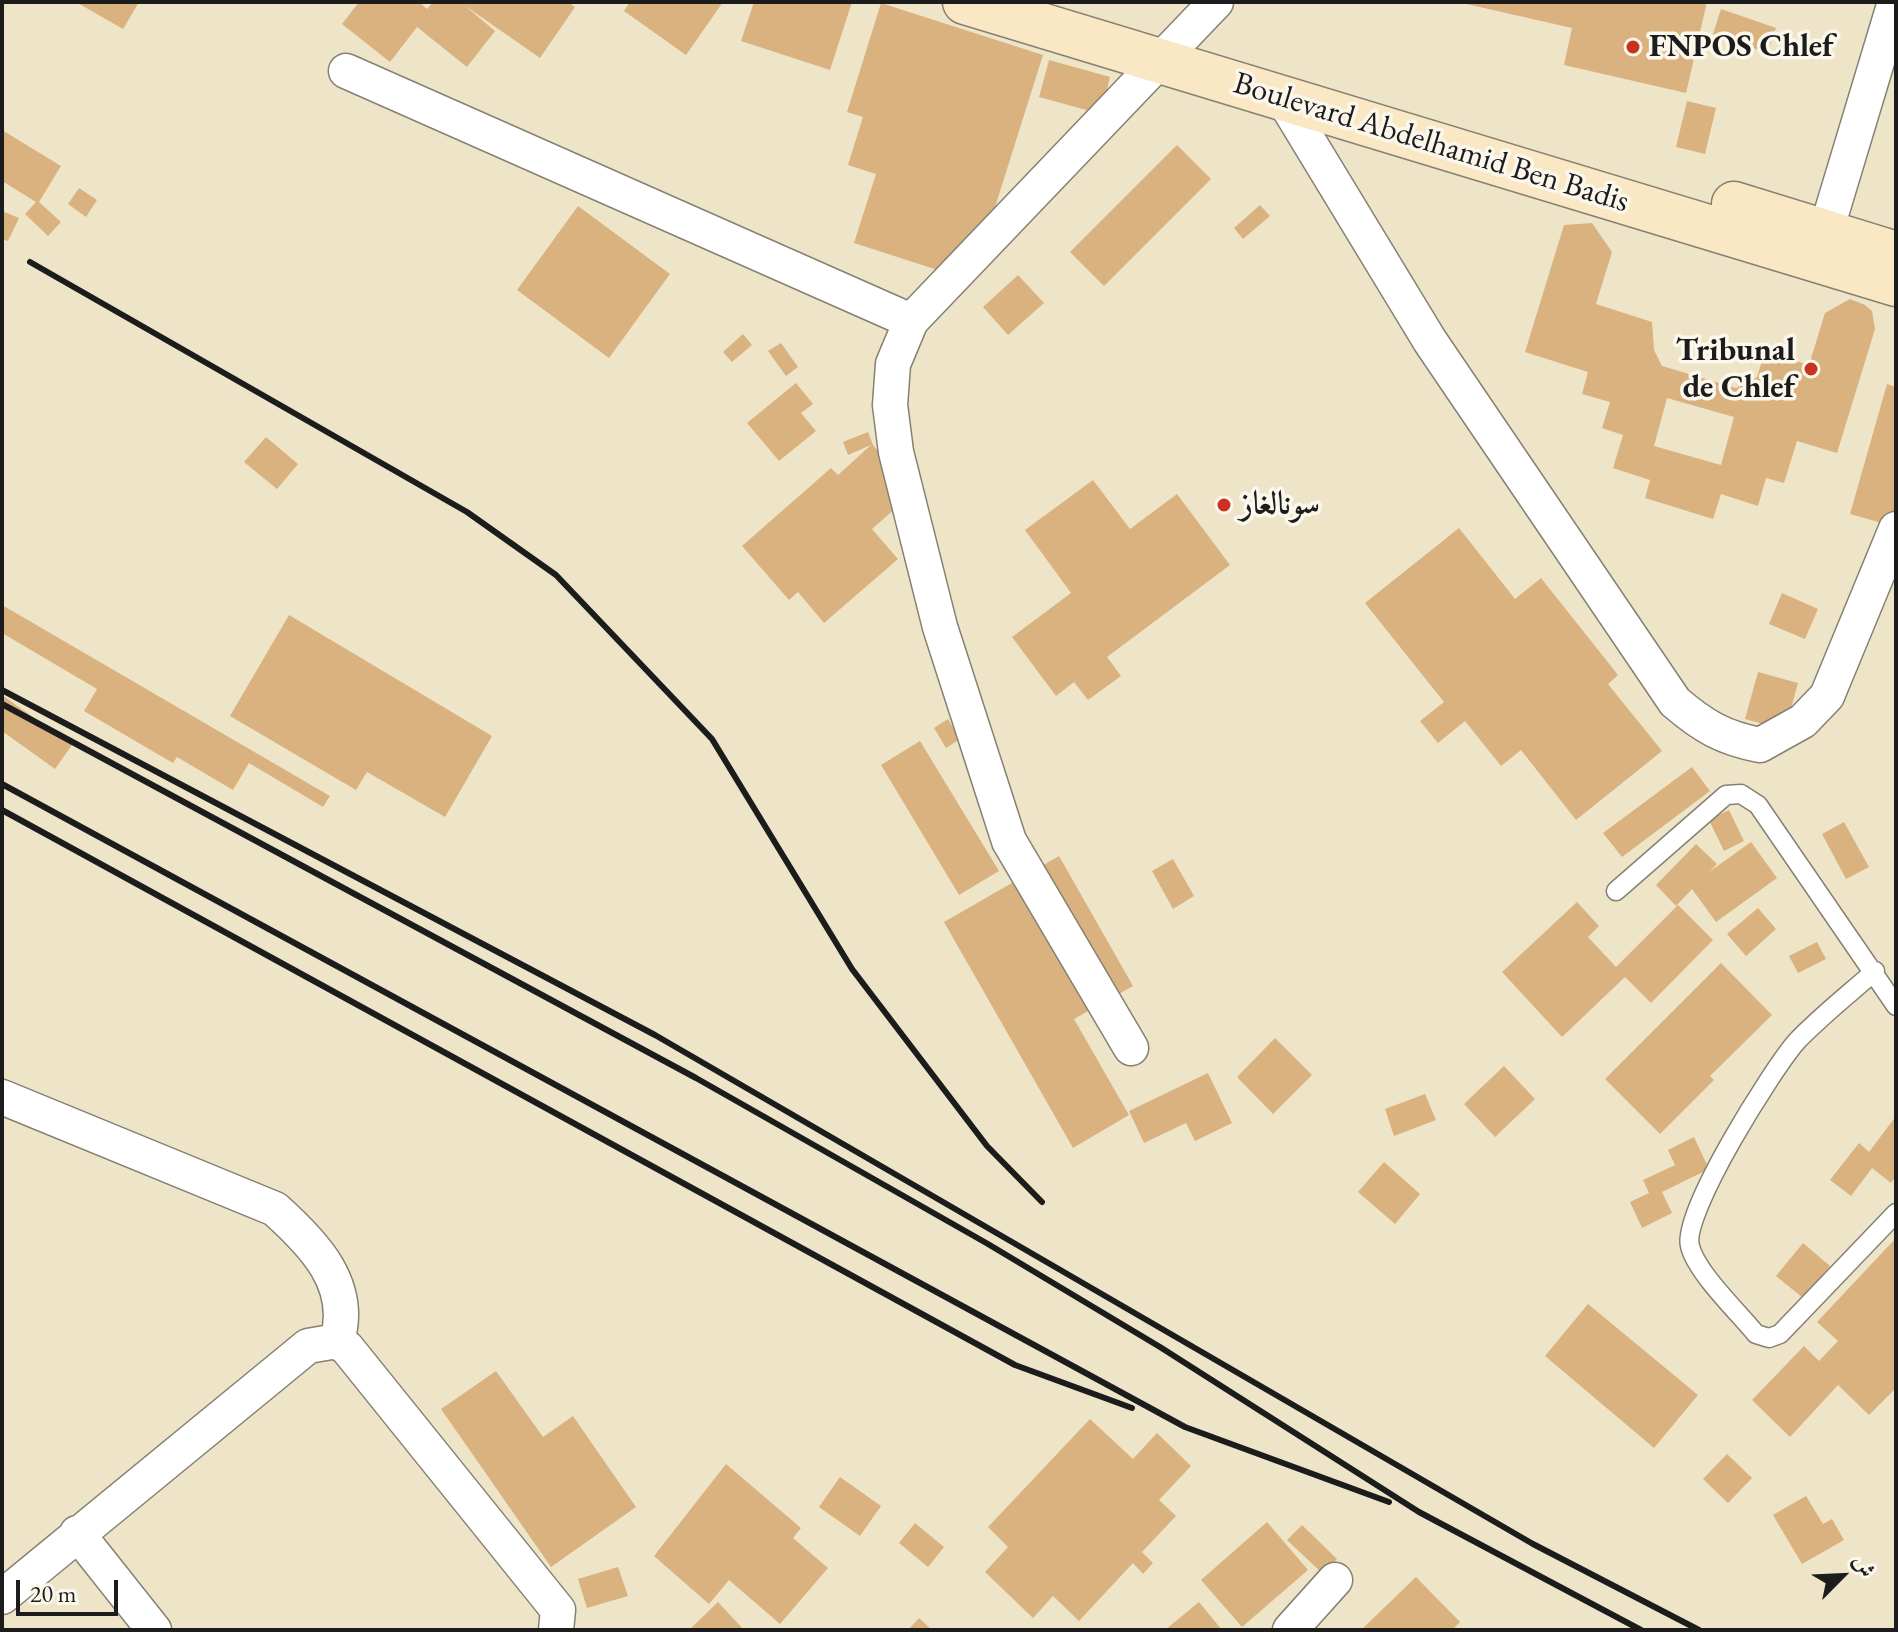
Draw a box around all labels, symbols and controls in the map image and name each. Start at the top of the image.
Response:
place label: FNPOS Chlef [1649,28,1834,66]
marker: FNPOS Chlef [1624,38,1642,56]
street label: Boulevard Abdelhamid Ben Badis [1229,65,1633,221]
place label: Tribunal de Chlef [1676,332,1795,407]
marker: Tribunal de Chlef [1802,360,1820,378]
place label: سونالغاز [1240,486,1320,524]
marker: سونالغاز [1215,496,1233,514]
north arrow [1802,1536,1882,1616]
text: ش [1847,1550,1882,1582]
scale bar [20,1564,122,1614]
text: 20 m [30,1578,77,1609]

